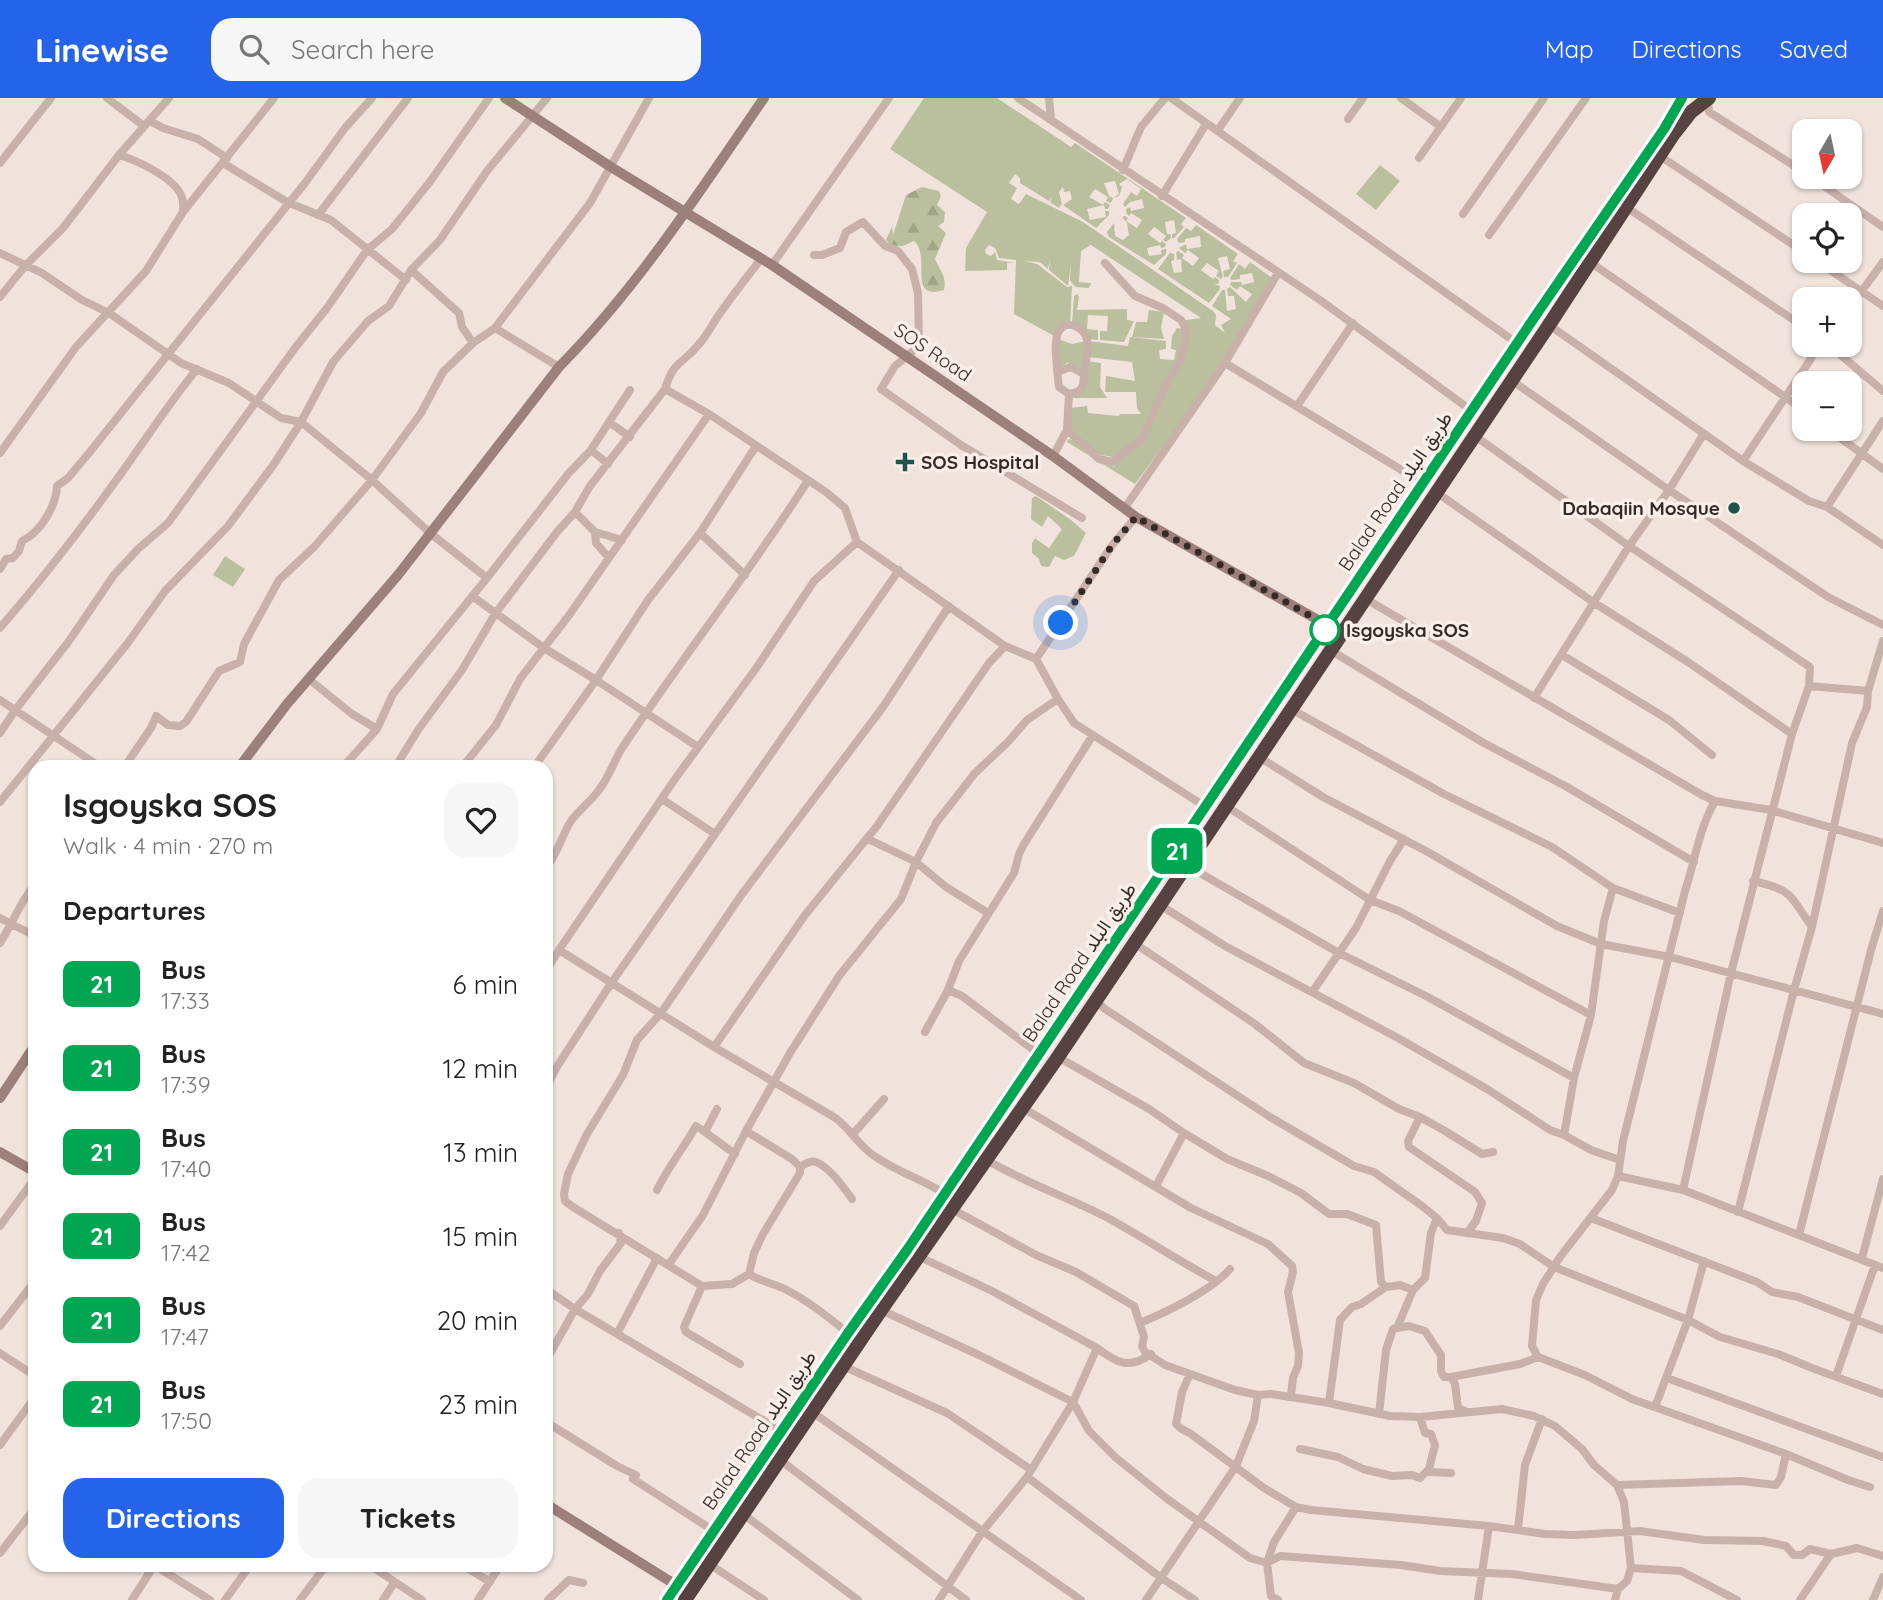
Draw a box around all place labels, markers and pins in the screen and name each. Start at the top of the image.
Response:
place label: SOS Hospital [921,450,1039,474]
marker: SOS Hospital [895,452,915,472]
place label: Dabaqiin Mosque [1562,496,1720,520]
marker: Dabaqiin Mosque [1726,500,1742,516]
marker: Isgoyska SOS [1310,615,1340,645]
place label: Isgoyska SOS [1346,618,1469,642]

